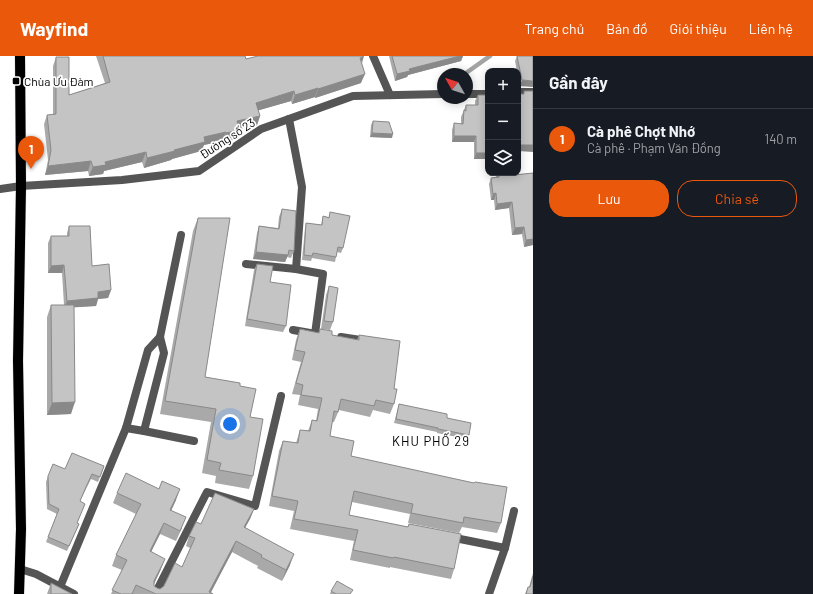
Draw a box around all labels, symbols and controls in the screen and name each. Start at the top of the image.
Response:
text: Wayfind [20,17,88,40]
text: Trang chủ [525,20,584,37]
text: Bản đồ [606,20,648,37]
text: Giới thiệu [670,20,727,37]
text: Liên hệ [749,20,793,37]
north arrow [437,68,473,104]
map controls [485,68,521,176]
button: + [485,68,521,104]
text: Gần đây [549,72,608,92]
place label: Chùa Ưu Đàm [24,74,94,88]
marker: Chùa Ưu Đàm [11,76,21,86]
button: − [485,104,521,140]
street label: Đường số 23 [197,115,257,161]
text: Cà phê Chợt Nhớ [587,122,695,140]
text: 1 [560,131,564,147]
text: 140 m [765,131,797,147]
pin: 1 [18,136,44,169]
button: layers [485,140,521,176]
text: Cà phê · Phạm Văn Đồng [587,140,721,156]
button: Lưu [549,180,669,217]
button: Chia sẻ [677,180,797,217]
your location [220,414,240,434]
district label: KHU PHỐ 29 [392,432,470,449]

